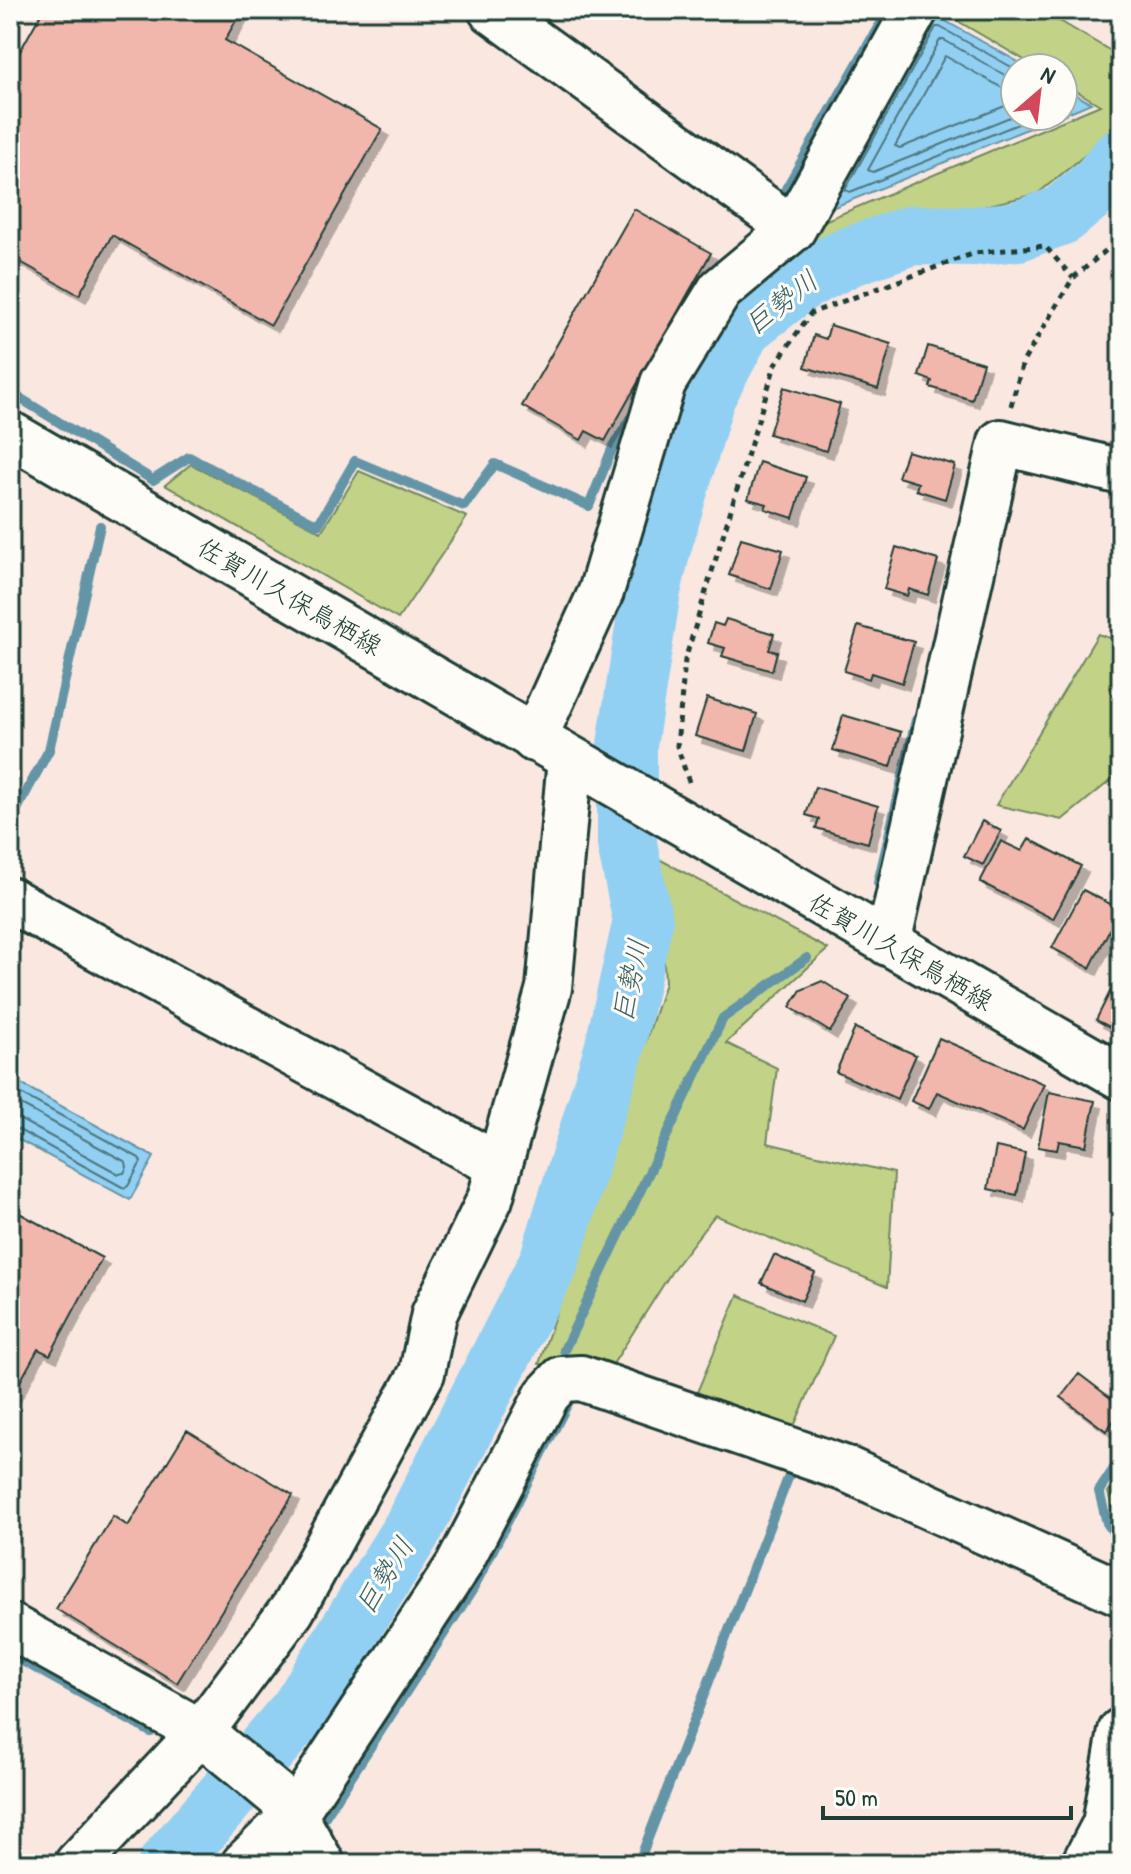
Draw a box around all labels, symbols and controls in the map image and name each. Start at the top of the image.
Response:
north arrow [999,52,1079,132]
text: N [1036,58,1061,90]
water label: 巨勢川 [736,261,826,343]
street label: 佐賀川久保鳥栖線 [191,529,389,663]
street label: 佐賀川久保鳥栖線 [802,884,1000,1018]
water label: 巨勢川 [603,935,657,1025]
water label: 巨勢川 [346,1529,422,1621]
scale bar [823,1770,1071,1820]
text: 50 m [835,1781,878,1813]

